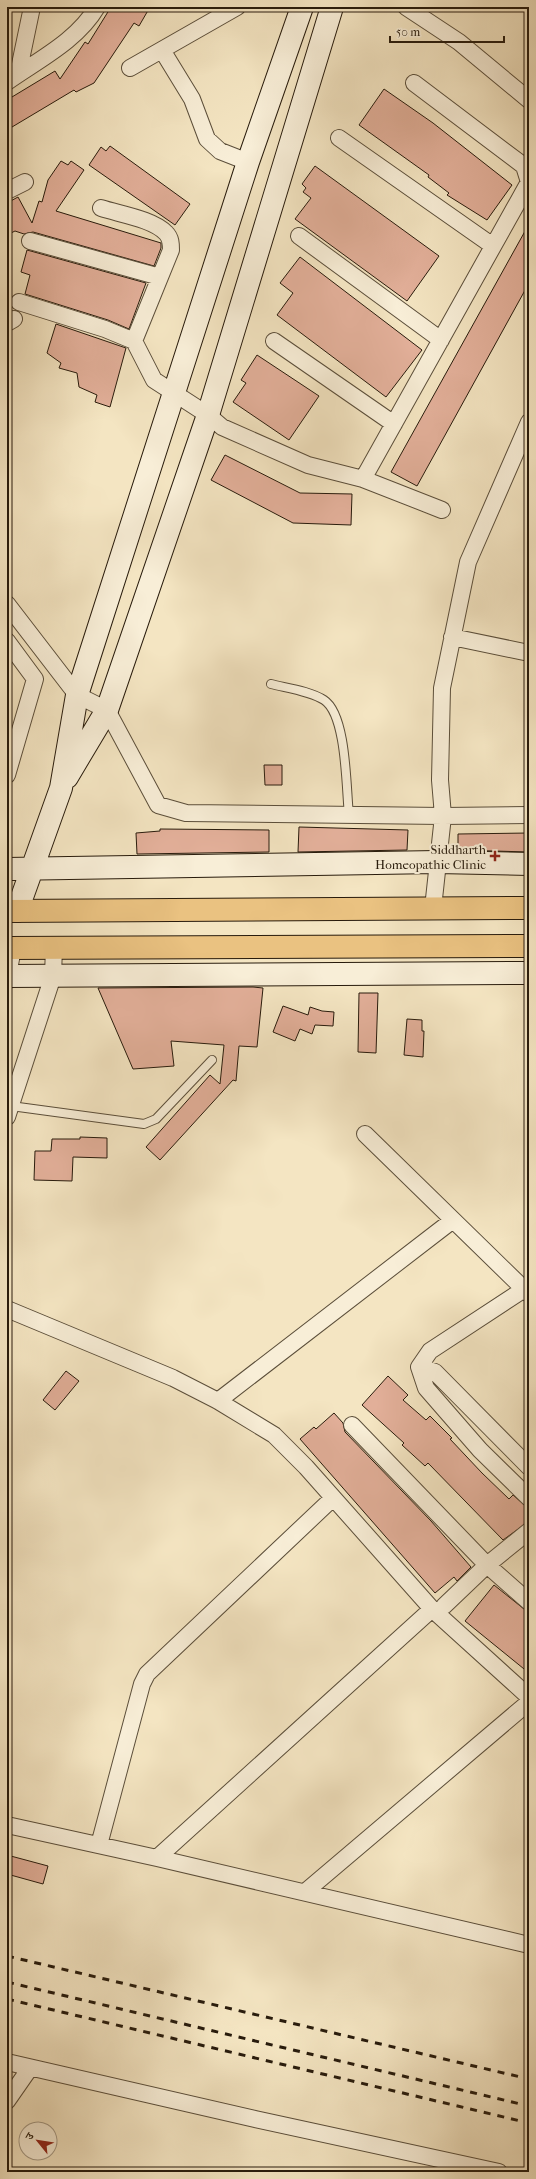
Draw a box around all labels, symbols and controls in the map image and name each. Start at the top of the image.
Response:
scale bar [390,18,504,44]
text: 50 m [396,25,420,39]
place label: Siddharth Homeopathic Clinic [375,842,487,872]
marker: Siddharth Homeopathic Clinic [489,850,501,862]
north arrow [18,2121,58,2161]
text: उ [22,2129,37,2143]

